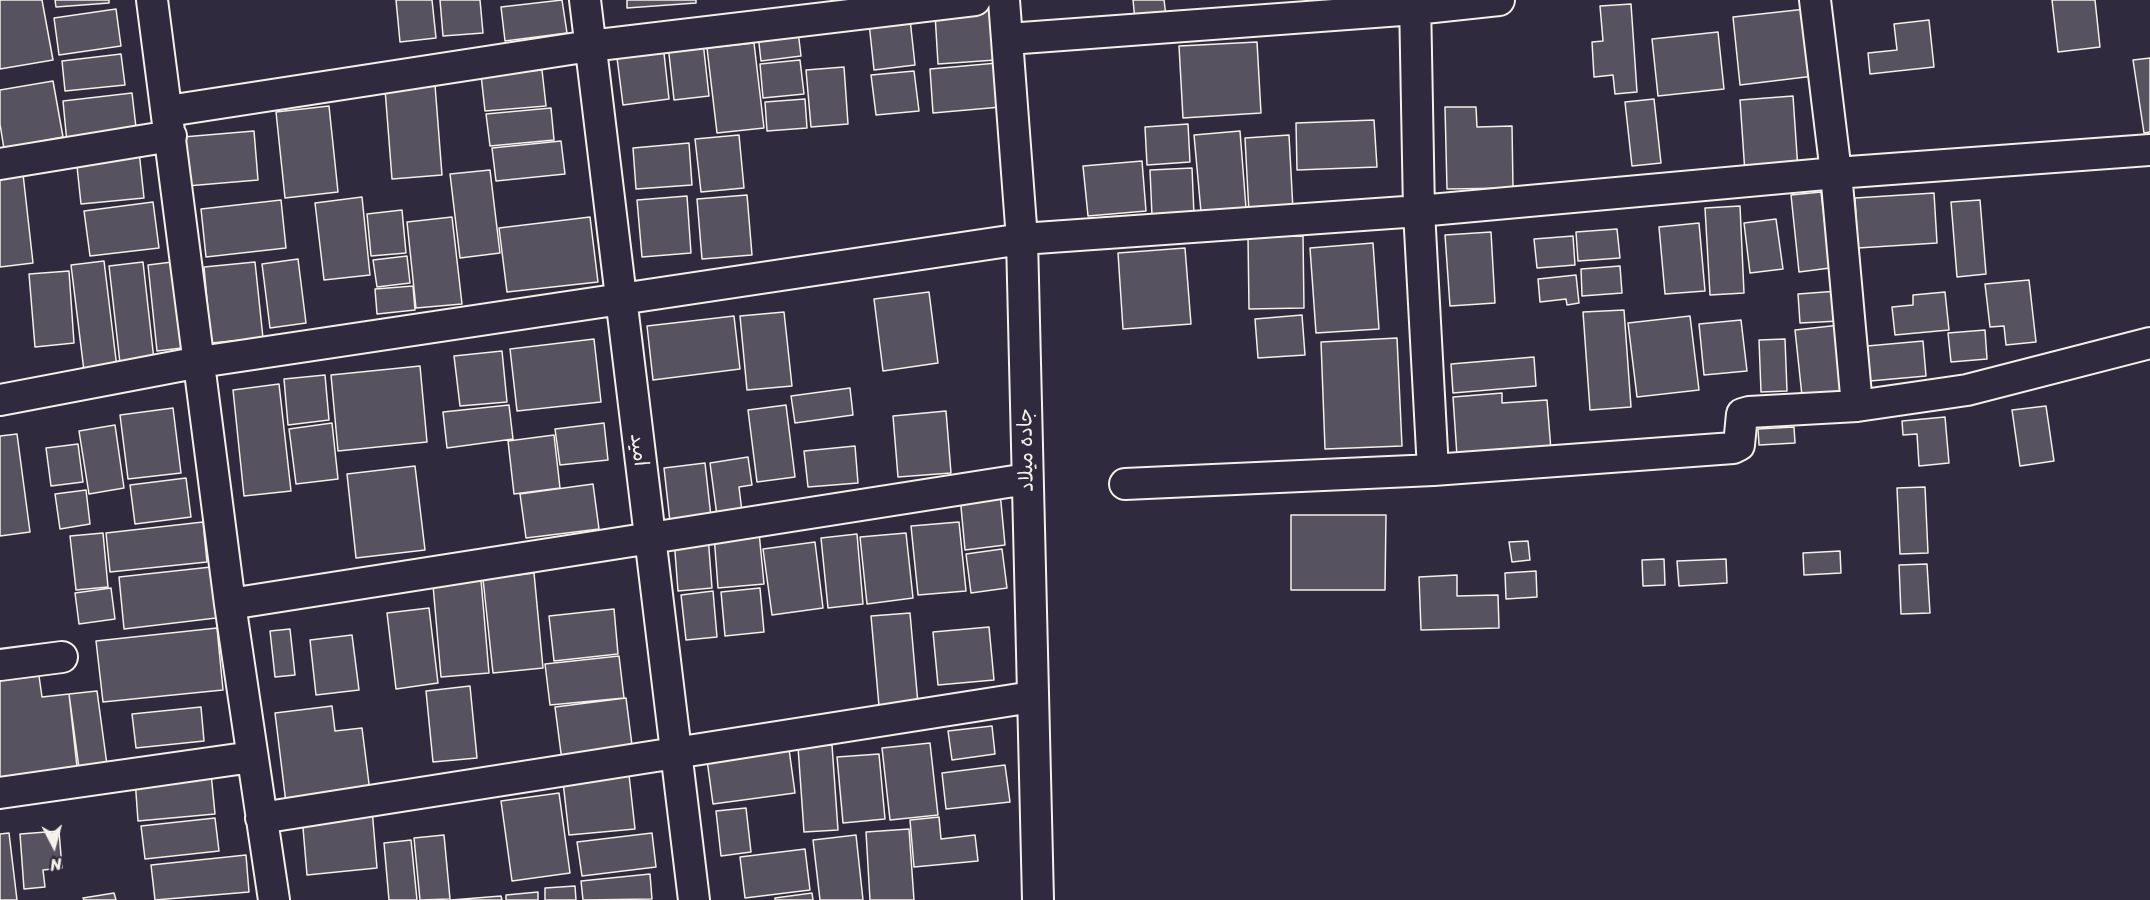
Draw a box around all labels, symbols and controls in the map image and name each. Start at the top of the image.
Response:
street label: جاده میلاد [1014,408,1040,492]
street label: امید [624,432,652,468]
north arrow [24,816,84,876]
text: N [49,849,63,879]

